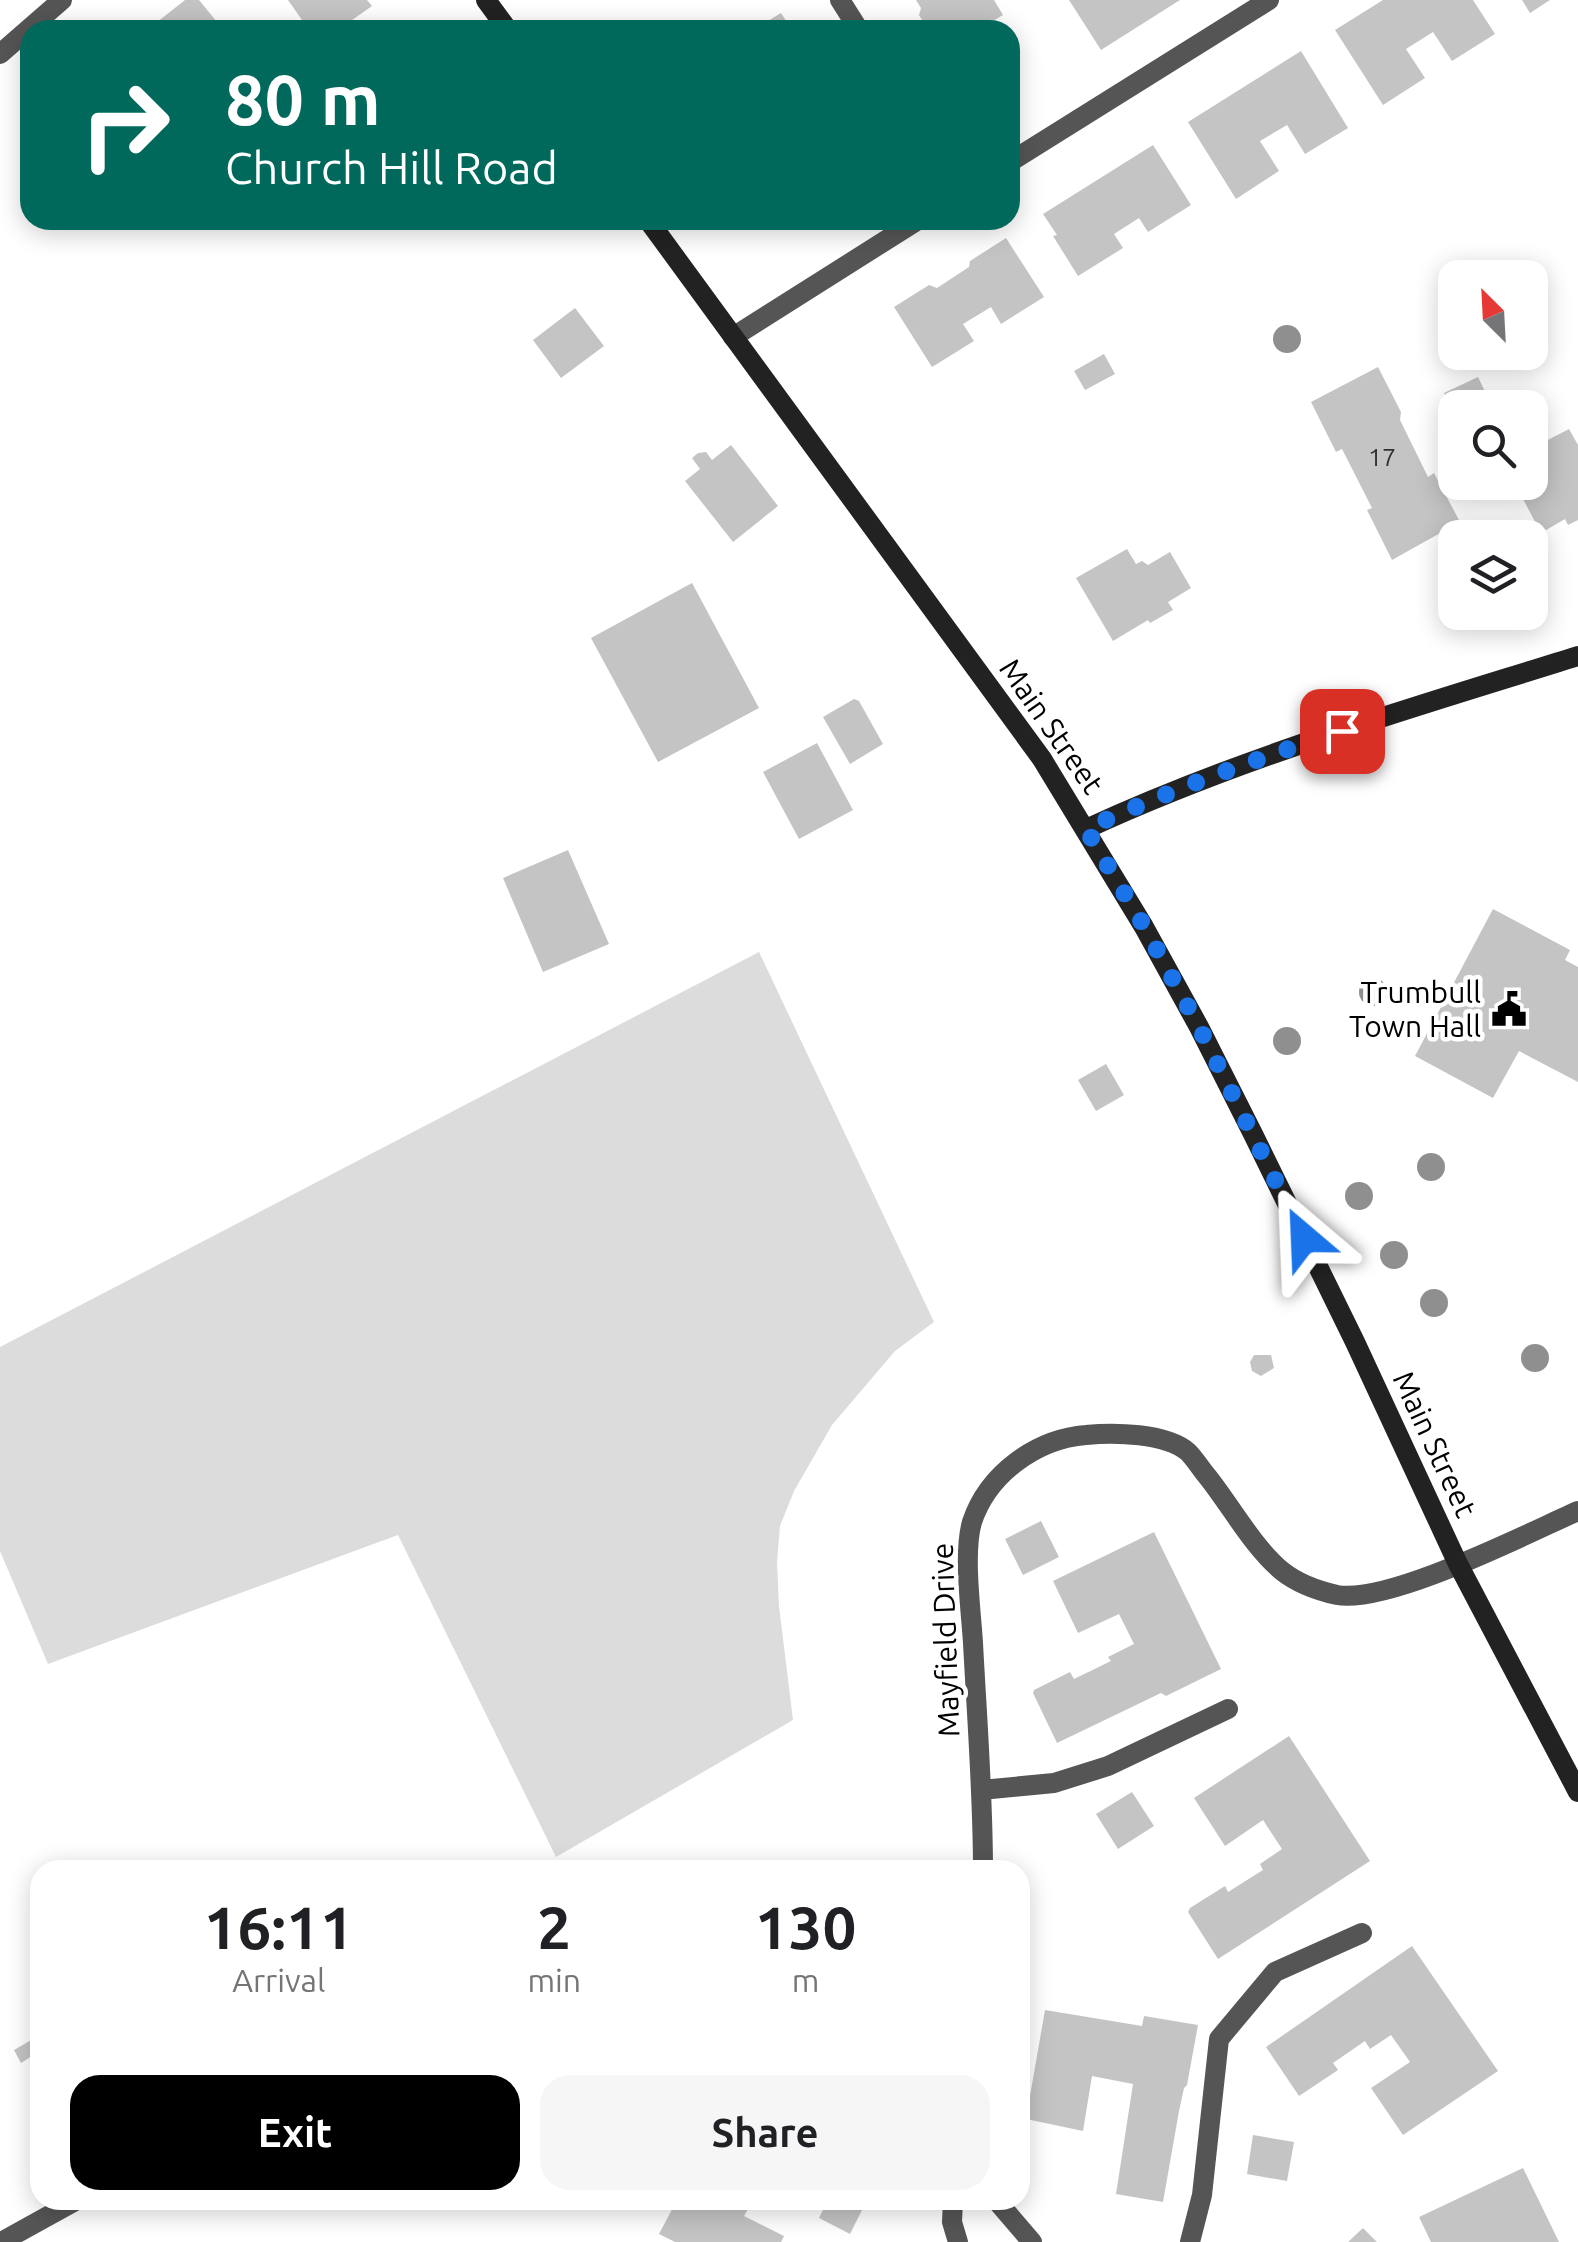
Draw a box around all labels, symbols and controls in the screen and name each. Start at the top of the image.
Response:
icon: right [60,60,190,190]
text: 80 m [225,60,381,138]
text: Church Hill Road [225,142,558,193]
north arrow [1438,260,1548,370]
map controls [1438,260,1548,630]
button: search [1438,390,1548,500]
house number: 17 [1368,443,1396,471]
button: layers [1438,520,1548,630]
street label: Main Street [993,652,1111,800]
pin [1300,689,1385,774]
icon: arrive [1315,704,1370,759]
place label: Trumbull Town Hall [1349,975,1481,1043]
public building icon: Trumbull Town Hall [1490,990,1528,1028]
position arrow [1252,1186,1356,1290]
street label: Main Street [1387,1366,1484,1522]
street label: Mayfield Drive [925,1542,965,1738]
text: 16:11 [204,1893,354,1960]
text: 2 [537,1893,571,1960]
text: 130 [755,1893,856,1960]
text: Arrival [232,1962,325,1998]
text: min [527,1962,581,1998]
text: m [792,1962,819,1998]
button: Exit [70,2075,520,2190]
button: Share [540,2075,990,2190]

